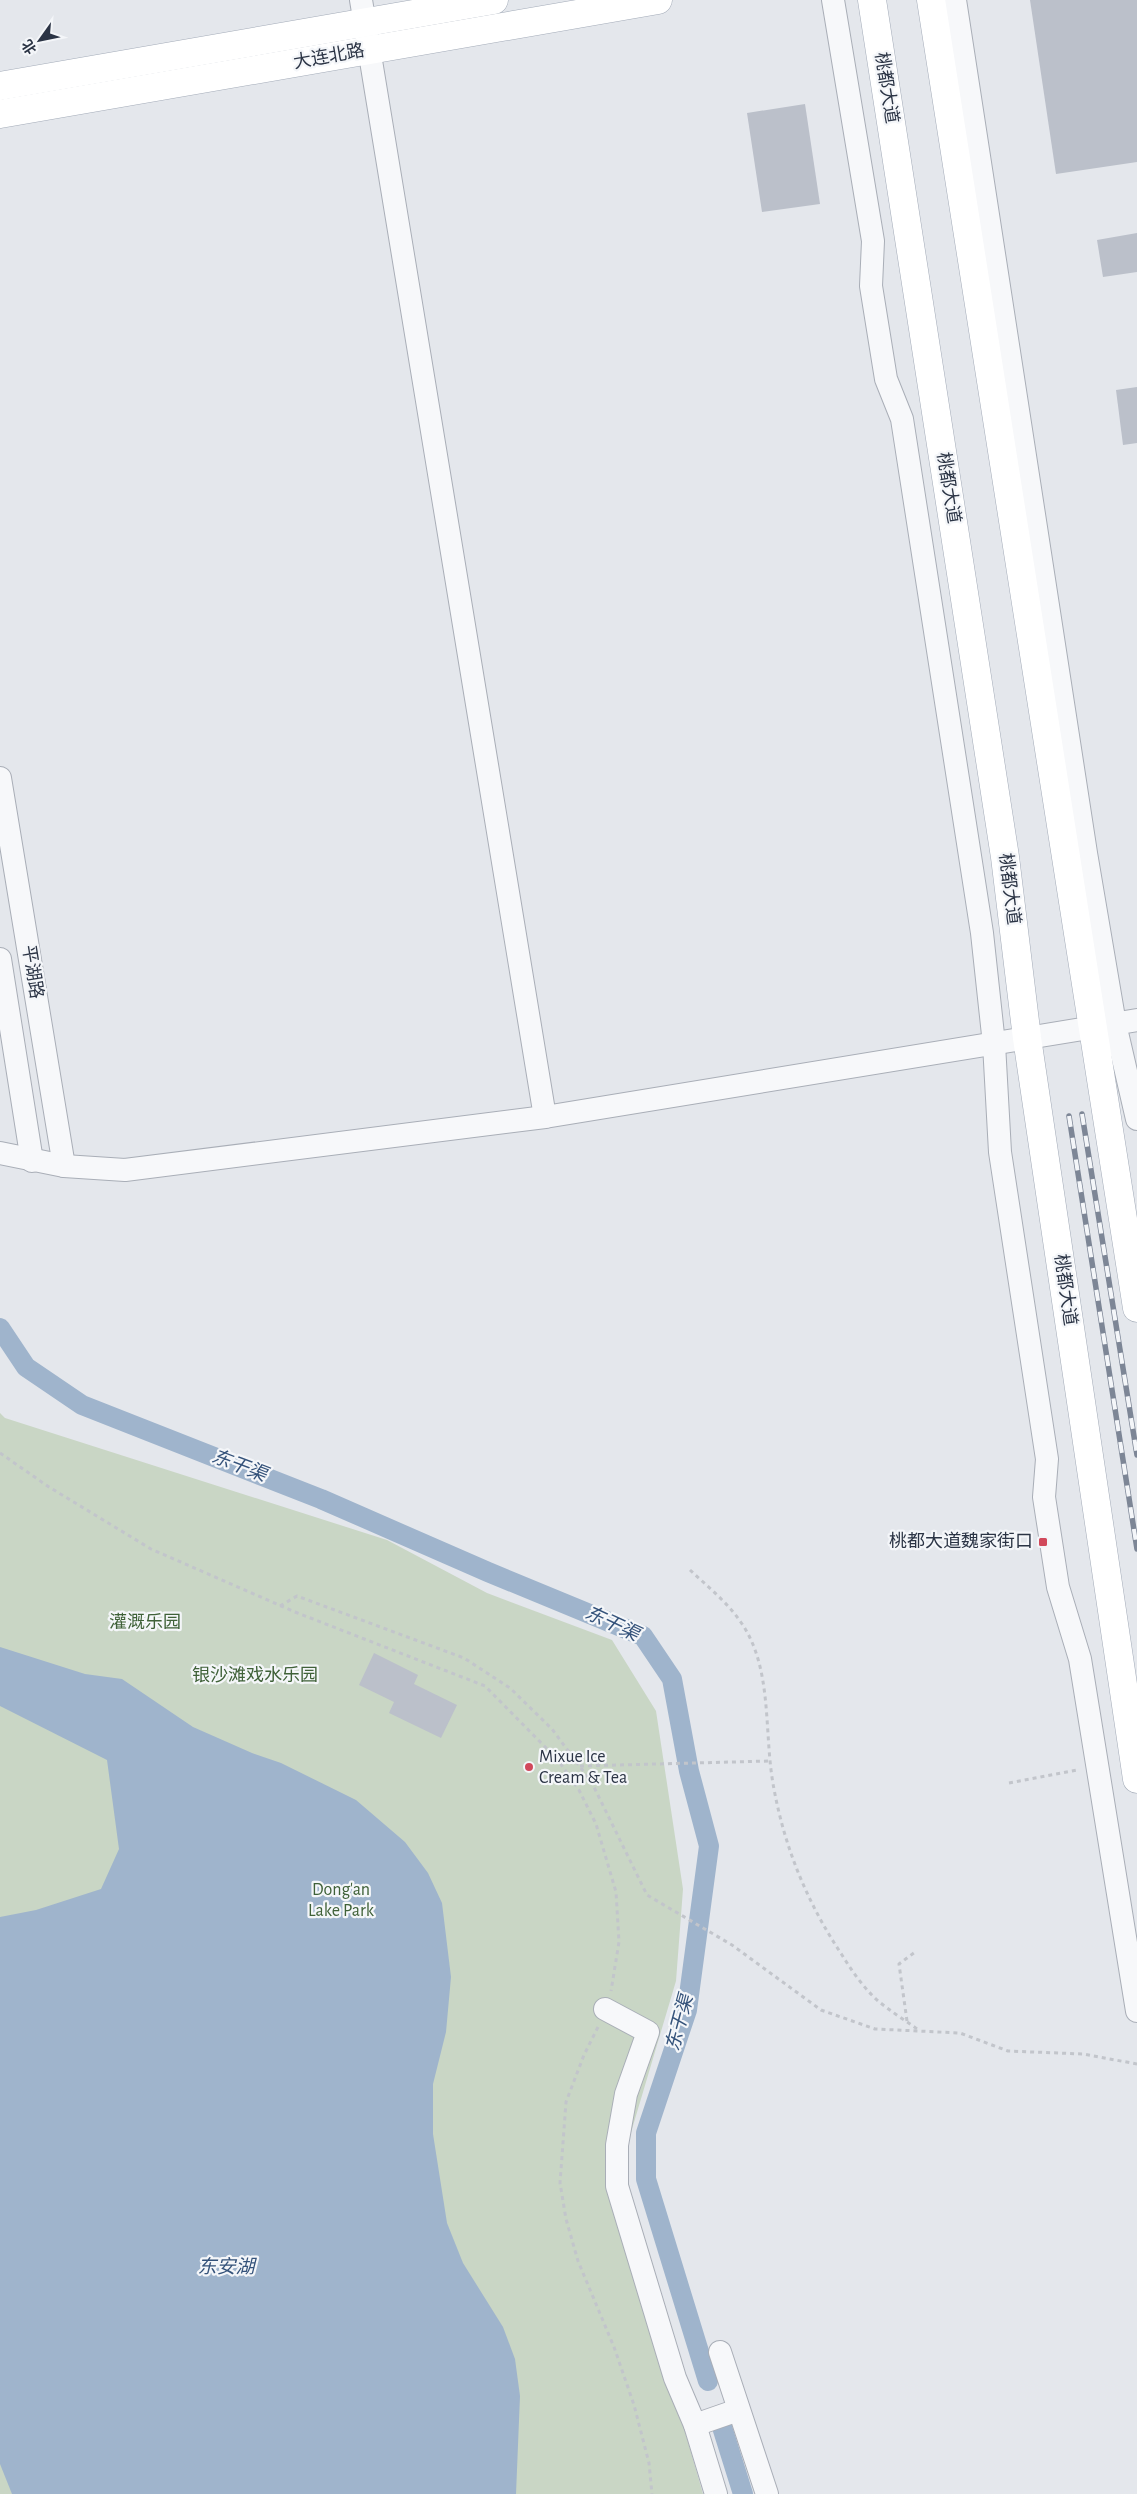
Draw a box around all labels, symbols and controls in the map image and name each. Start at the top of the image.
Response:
north arrow [15,15,65,65]
text: 北 [19,37,40,57]
street label: 大连北路 [292,40,366,72]
street label: 桃都大道 [871,51,902,125]
street label: 桃都大道 [933,451,964,525]
street label: 桃都大道 [996,852,1024,926]
street label: 平湖路 [19,944,47,1000]
street label: 桃都大道 [1051,1253,1081,1327]
water label: 东干渠 [209,1445,273,1486]
place label: 桃都大道魏家街口 [889,1531,1033,1551]
marker: 桃都大道魏家街口 [1037,1536,1049,1548]
water label: 东干渠 [582,1602,645,1646]
park label: 灌溉乐园 [109,1612,181,1632]
park label: 银沙滩戏水乐园 [192,1665,318,1685]
place label: Mixue Ice Cream & Tea [539,1748,627,1787]
marker: Mixue Ice Cream & Tea [523,1761,535,1773]
park label: Dong'an Lake Park [308,1881,375,1920]
water label: 东干渠 [662,1990,697,2053]
water label: 东安湖 [197,2256,257,2277]

